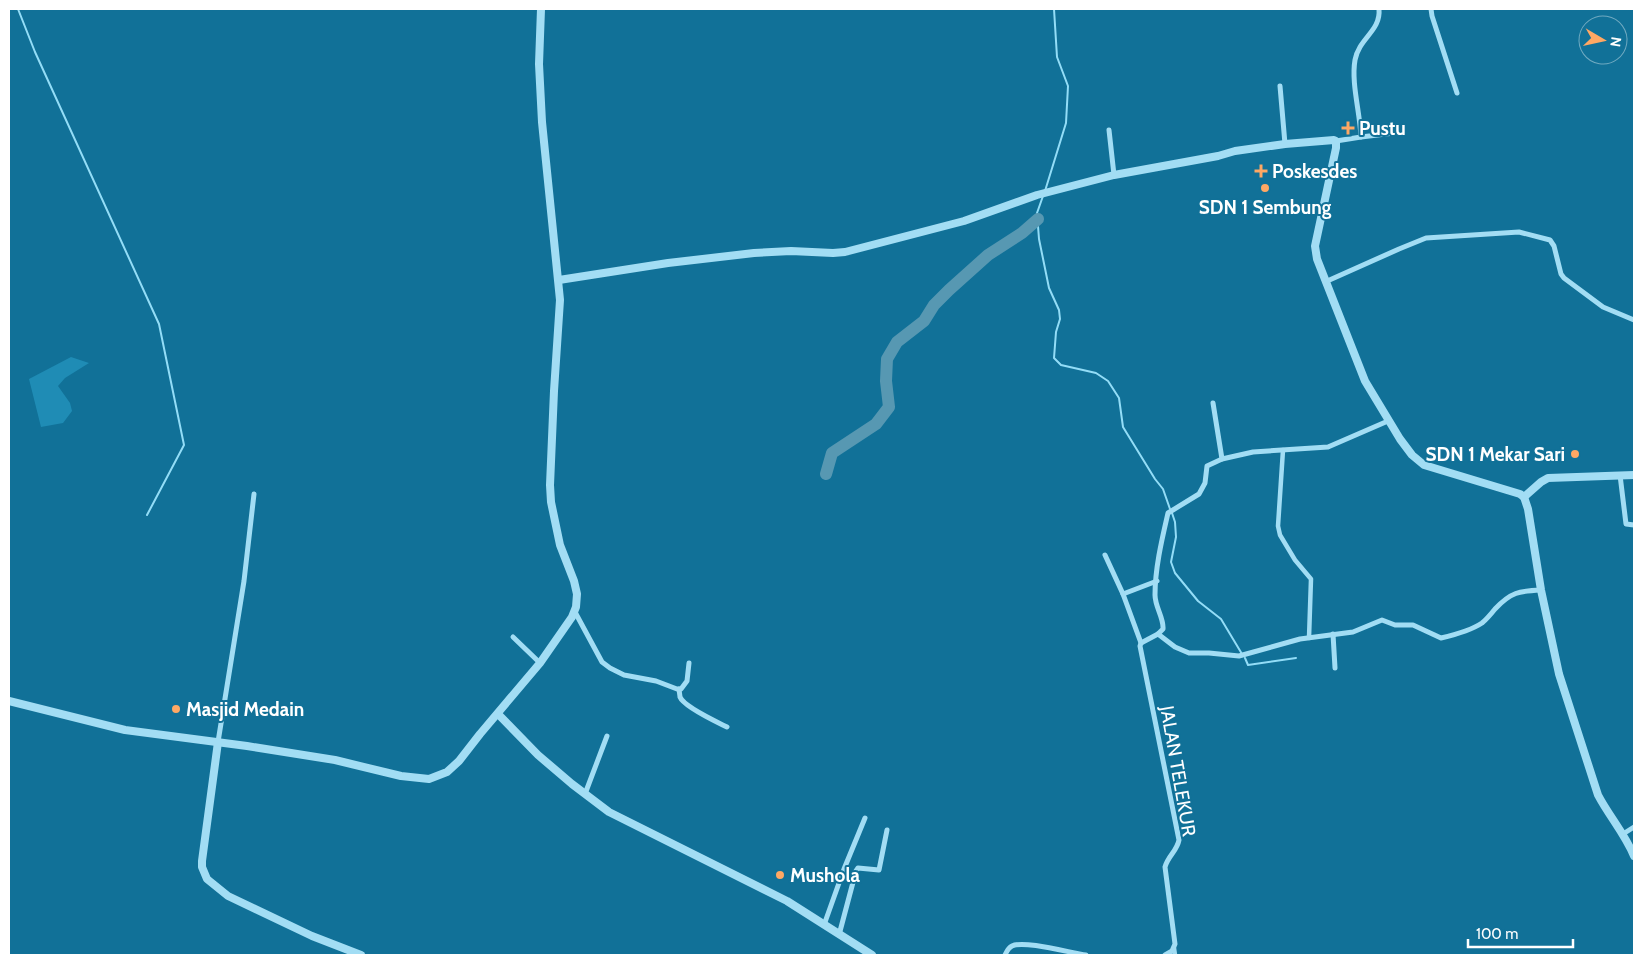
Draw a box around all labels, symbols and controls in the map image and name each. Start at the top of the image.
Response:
north arrow [1578,15,1628,65]
text: N [1606,36,1626,48]
place label: Pustu [1359,117,1406,140]
marker: Pustu [1341,121,1355,135]
place label: Poskesdes [1272,160,1357,183]
marker: Poskesdes [1254,164,1268,178]
marker: SDN 1 Sembung [1259,182,1271,194]
place label: SDN 1 Sembung [1199,196,1332,219]
place label: SDN 1 Mekar Sari [1426,443,1565,466]
marker: SDN 1 Mekar Sari [1569,448,1581,460]
place label: Masjid Medain [186,698,304,721]
marker: Masjid Medain [170,703,182,715]
street label: JALAN TELEKUR [1155,703,1201,839]
place label: Mushola [790,864,860,887]
marker: Mushola [774,869,786,881]
scale bar [1468,916,1573,948]
text: 100 m [1476,925,1518,943]

